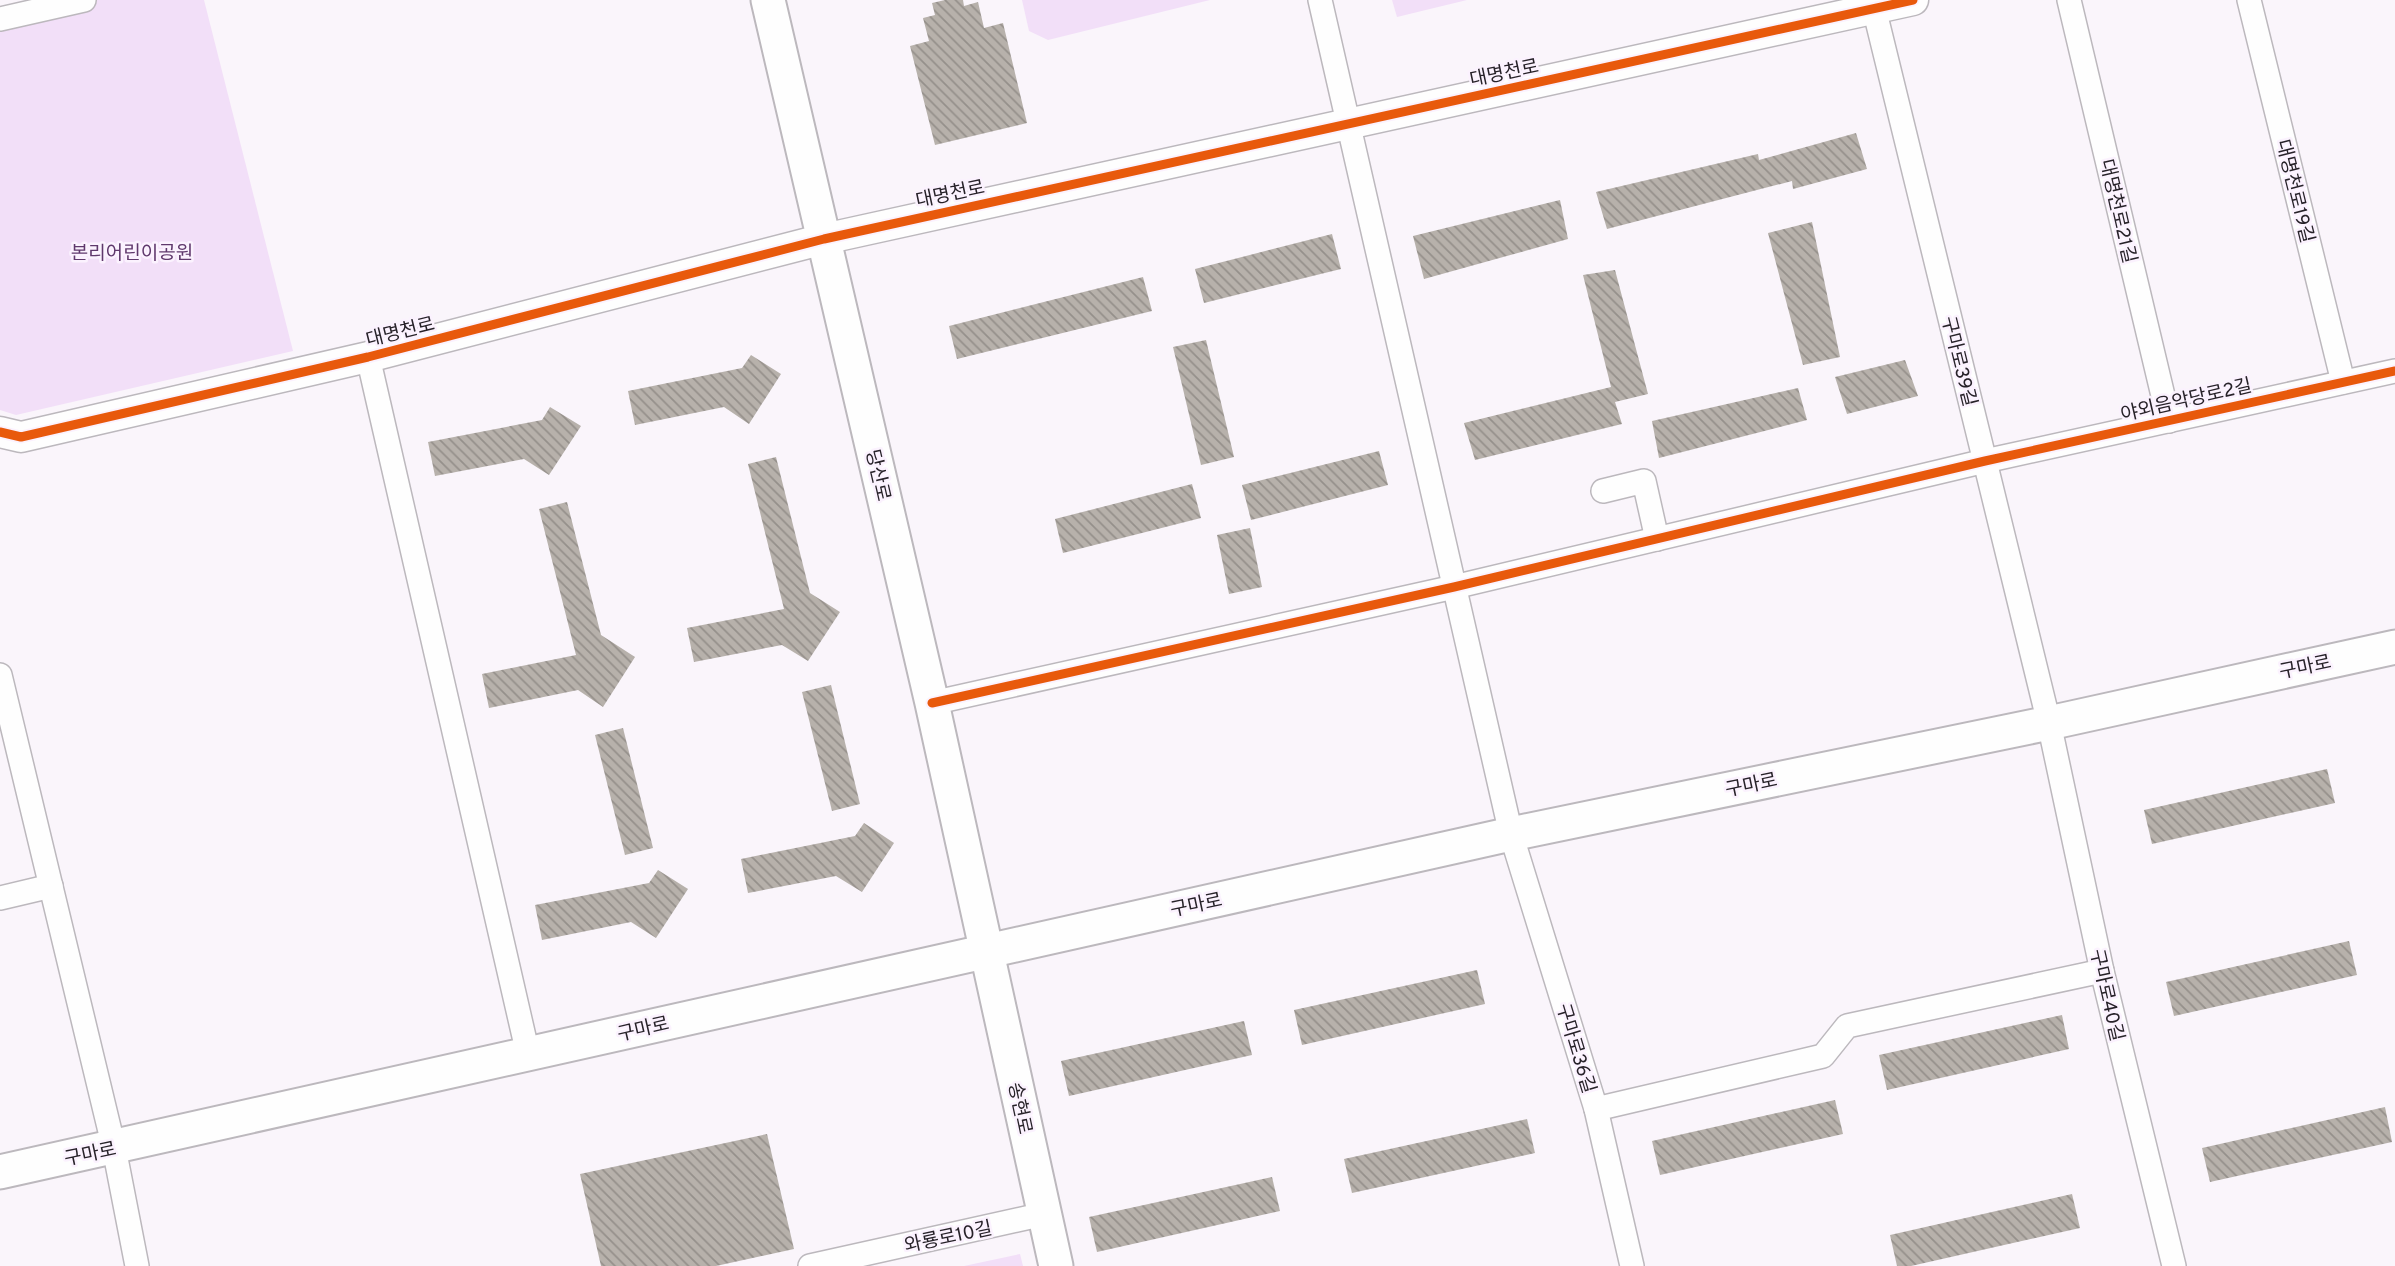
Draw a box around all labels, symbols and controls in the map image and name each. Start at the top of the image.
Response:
street label: 대명천로 [1468,55,1541,93]
street label: 대명천로19길 [2270,137,2319,246]
street label: 대명천로21길 [2093,157,2141,266]
street label: 대명천로 [914,176,987,214]
park label: 본리어린이공원 [71,242,193,266]
street label: 대명천로 [364,313,437,353]
street label: 구마로39길 [1935,314,1981,409]
street label: 야외음악당로2길 [2118,374,2254,428]
street label: 당산로 [859,447,895,504]
street label: 구마로 [2277,651,2334,685]
street label: 구마로 [1723,769,1780,803]
street label: 구마로 [1168,889,1225,923]
street label: 구마로40길 [2084,947,2128,1044]
street label: 구마로36길 [1550,1001,1600,1096]
street label: 구마로 [615,1012,672,1048]
street label: 송현로 [1002,1080,1036,1137]
street label: 구마로 [62,1138,119,1172]
street label: 와룡로10길 [902,1217,995,1259]

